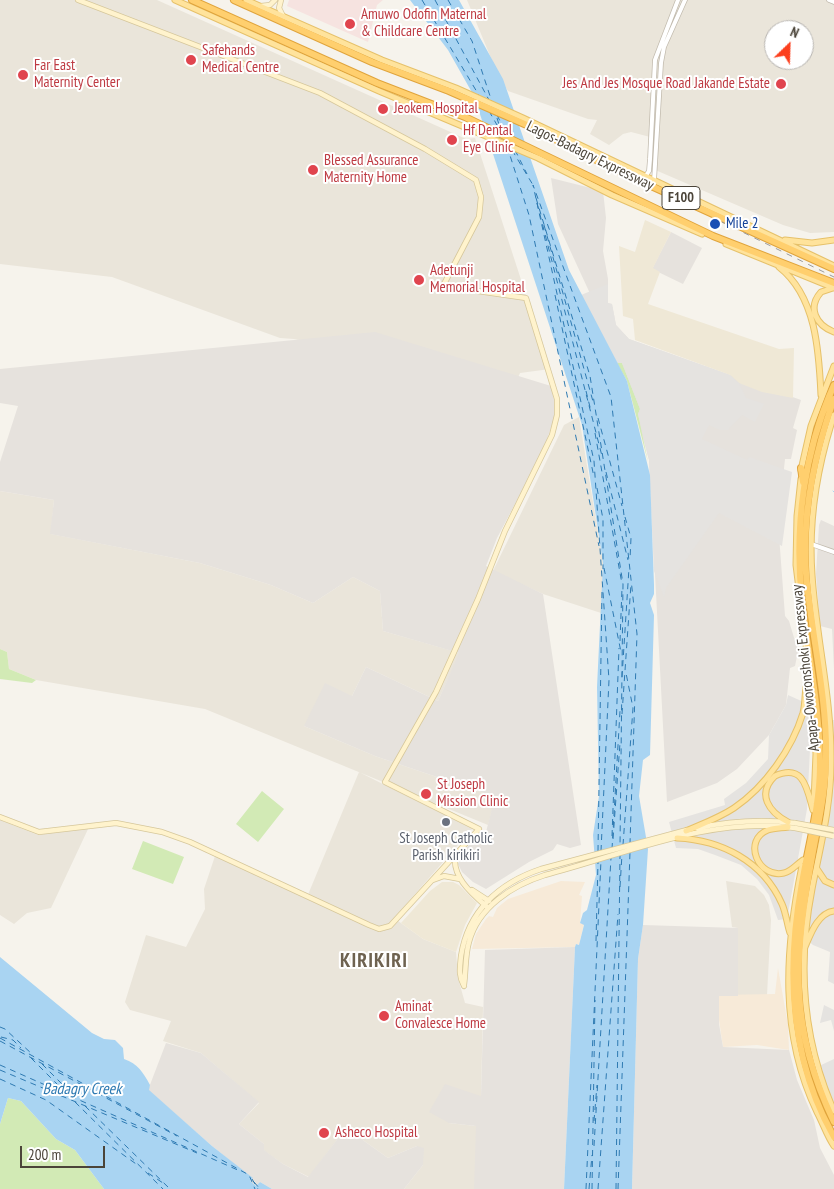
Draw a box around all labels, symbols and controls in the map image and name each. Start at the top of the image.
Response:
place label: Amuwo Odofin Maternal & Childcare Centre [361,6,486,41]
marker: Amuwo Odofin Maternal & Childcare Centre [343,17,357,31]
north arrow [764,20,814,70]
text: N [788,22,802,42]
place label: Safehands Medical Centre [202,42,279,77]
marker: Safehands Medical Centre [184,53,198,67]
place label: Far East Maternity Center [34,57,120,92]
marker: Far East Maternity Center [16,68,30,82]
place label: Jes And Jes Mosque Road Jakande Estate [563,75,770,93]
marker: Jes And Jes Mosque Road Jakande Estate [774,77,788,91]
place label: Jeokem Hospital [394,100,478,118]
marker: Jeokem Hospital [376,102,390,116]
street label: Lagos-Badagry Expressway [523,117,657,195]
place label: Hf Dental Eye Clinic [463,122,513,157]
marker: Hf Dental Eye Clinic [445,133,459,147]
place label: Blessed Assurance Maternity Home [324,152,418,187]
marker: Blessed Assurance Maternity Home [306,163,320,177]
road number: F100 [662,187,700,210]
place label: Mile 2 [726,215,758,233]
marker: Mile 2 [708,217,722,231]
place label: Adetunji Memorial Hospital [430,262,525,297]
marker: Adetunji Memorial Hospital [412,273,426,287]
street label: Apapa-Oworonshoki Expressway [788,584,824,752]
place label: St Joseph Mission Clinic [437,776,508,811]
marker: St Joseph Mission Clinic [419,787,433,801]
marker: St Joseph Catholic Parish kirikiri [440,816,452,828]
place label: St Joseph Catholic Parish kirikiri [399,830,493,865]
district label: KIRIKIRI [339,949,409,973]
place label: Aminat Convalesce Home [395,998,486,1033]
marker: Aminat Convalesce Home [377,1009,391,1023]
water label: Badagry Creek [43,1079,121,1099]
place label: Asheco Hospital [335,1124,418,1142]
marker: Asheco Hospital [317,1126,331,1140]
scale bar [22,1136,108,1168]
text: 200 m [28,1145,61,1164]

